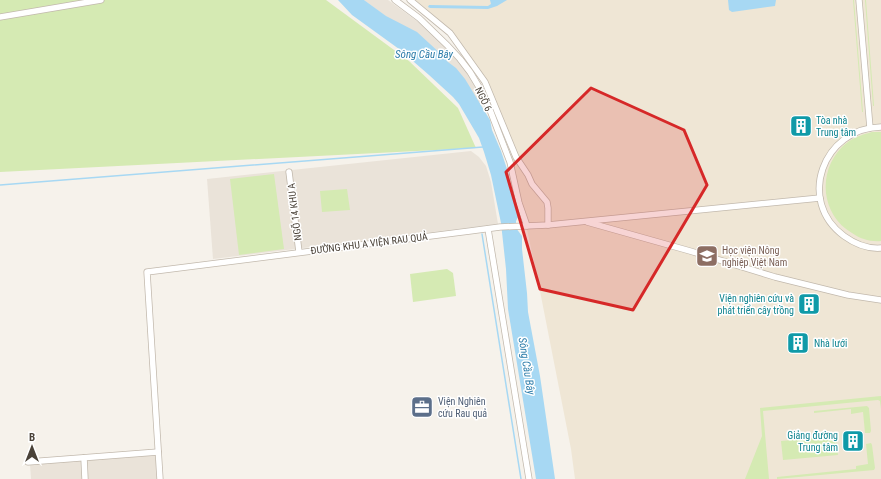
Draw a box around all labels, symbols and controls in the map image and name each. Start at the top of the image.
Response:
water label: Sông Cầu Bây [395,48,454,61]
street label: NGÕ 6 [473,85,495,113]
building icon: Tòa nhà Trung tâm [788,113,814,139]
place label: Tòa nhà Trung tâm [816,115,856,138]
street label: NGÕ 14 KHU A [284,182,303,241]
street label: ĐƯỜNG KHU A VIỆN RAU QUẢ [310,229,428,257]
school or university icon: Học viện Nông nghiệp Việt Nam [694,243,720,269]
place label: Học viện Nông nghiệp Việt Nam [722,245,787,269]
building icon: Viện nghiên cứu và phát triển cây trồng [796,291,822,317]
place label: Viện nghiên cứu và phát triển cây trồng [718,293,794,316]
building icon: Nhà lưới [785,330,811,356]
water label: Sông Cầu Bây [516,336,538,396]
place label: Nhà lưới [814,338,847,349]
office icon: Viện Nghiên cứu Rau quả [409,394,435,420]
place label: Viện Nghiên cứu Rau quả [438,396,487,419]
north arrow [12,427,52,467]
building icon: Giảng đường Trung tâm [840,428,866,454]
place label: Giảng đường Trung tâm [787,430,838,453]
text: B [29,431,35,444]

